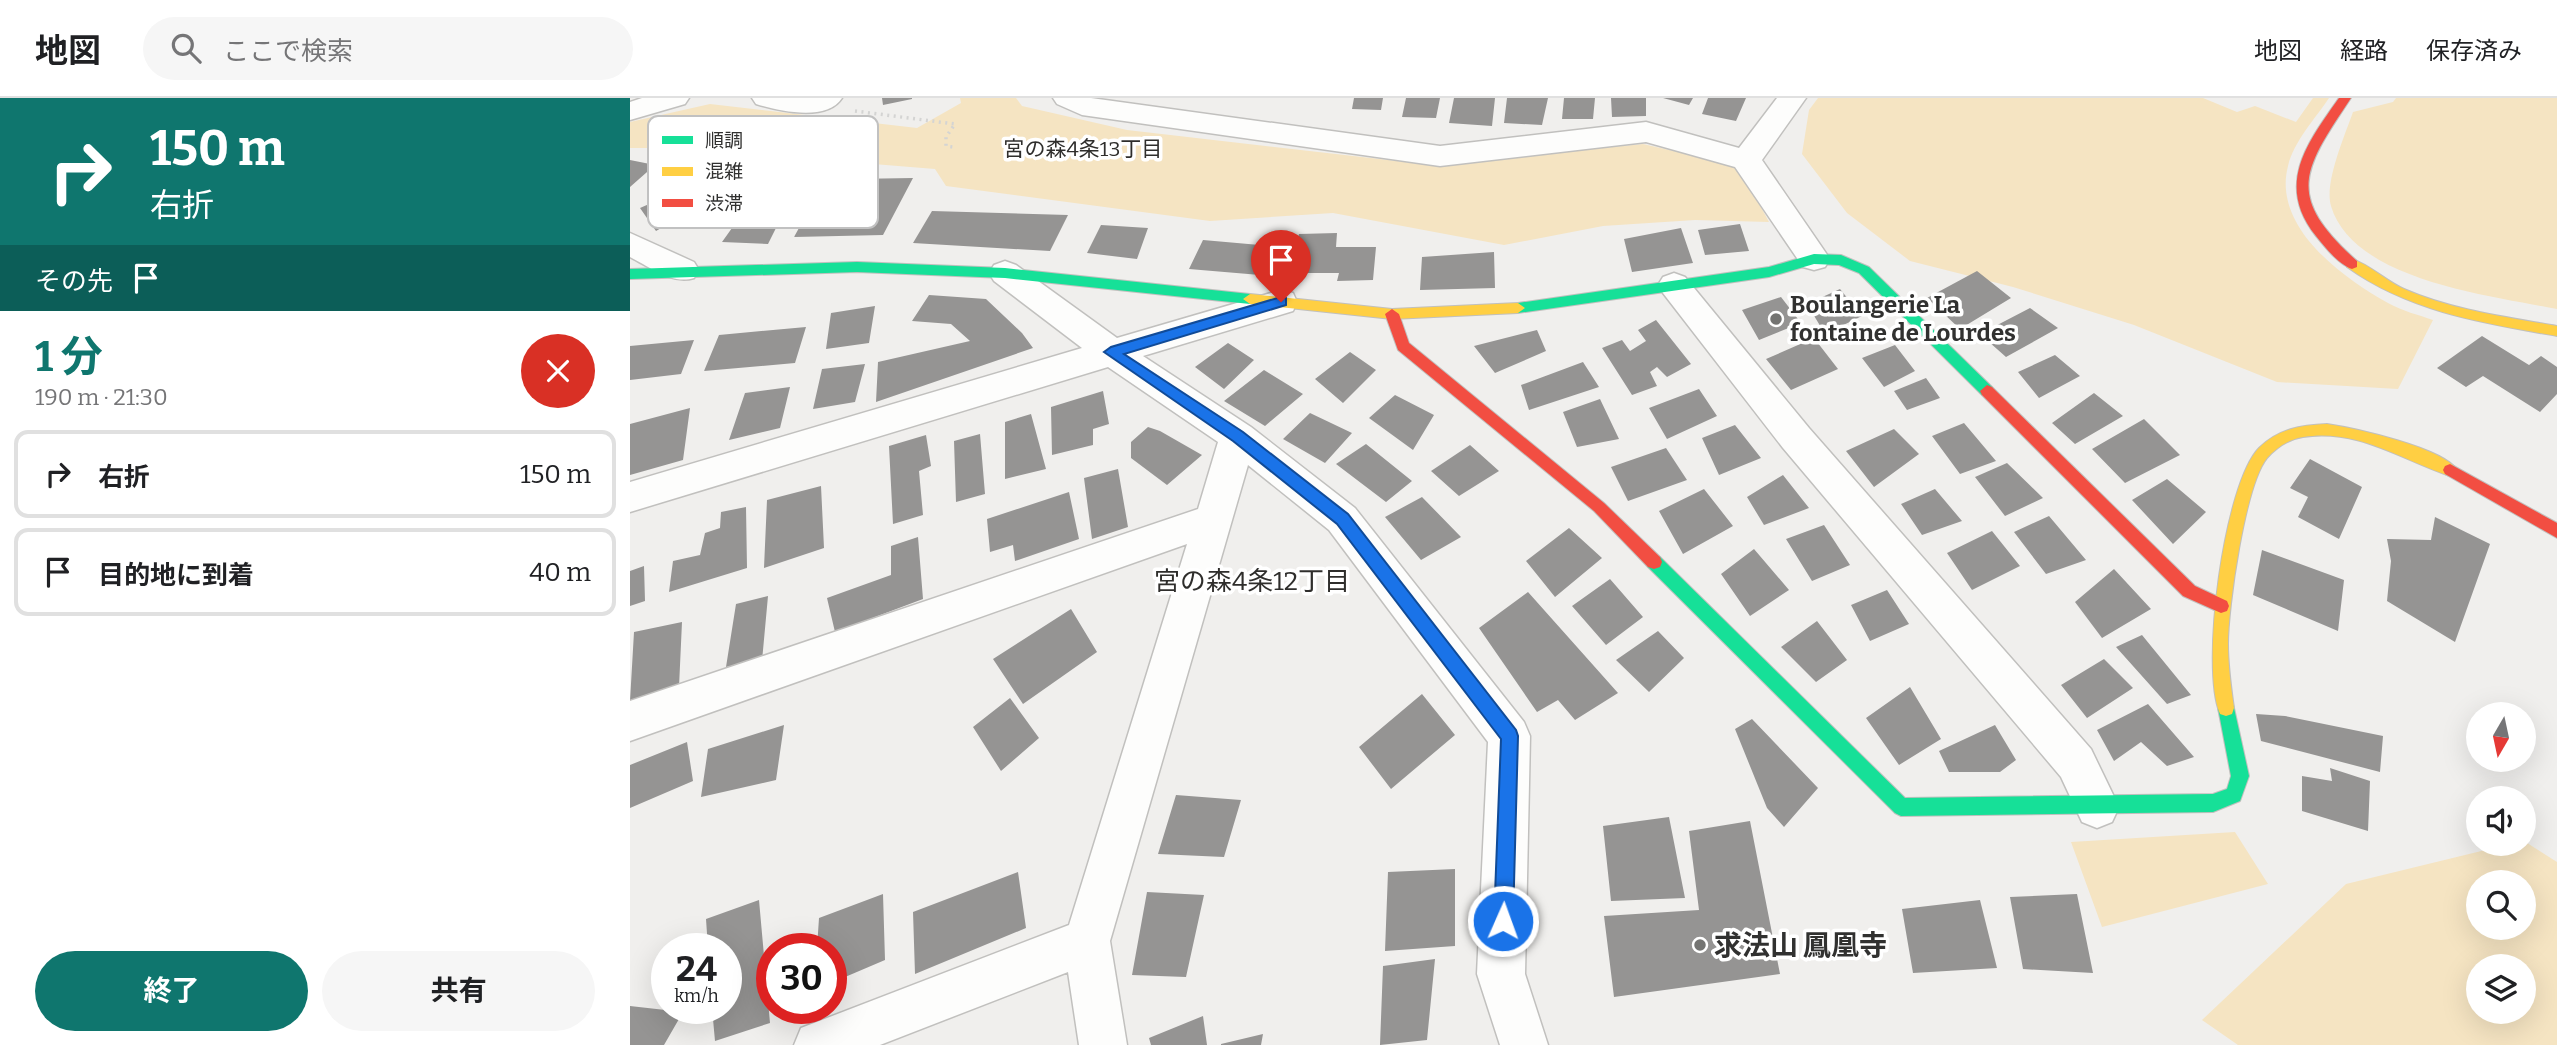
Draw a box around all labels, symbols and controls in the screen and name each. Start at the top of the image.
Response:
search box [143,17,633,80]
icon: search [167,29,205,67]
text: 地図 [35,31,101,71]
text: ここで検索 [223,36,353,67]
text: 地図 [2254,37,2302,65]
text: 経路 [2340,37,2388,65]
text: 保存済み [2426,37,2522,65]
legend [648,116,878,228]
text: 150 m [150,119,285,178]
icon: right [35,126,126,217]
text: 順調 [705,129,743,152]
district label: 宮の森4条13丁目 [1004,136,1162,162]
text: 混雑 [705,160,743,183]
text: 右折 [150,186,214,224]
text: 渋滞 [705,192,743,215]
pin [1251,230,1311,302]
icon: arrive [1262,241,1300,279]
icon: arrive [127,259,165,297]
text: その先 [35,266,113,297]
place label: Boulangerie La fontaine de Lourdes [1790,291,2016,347]
marker: Boulangerie La fontaine de Lourdes [1768,311,1784,327]
text: 1 分 [35,332,103,382]
button: close [521,334,595,408]
text: 190 m · 21:30 [35,383,168,411]
icon: right [39,455,77,493]
text: 150 m [520,459,591,490]
text: 右折 [98,462,150,493]
icon: arrive [39,553,77,591]
text: 40 m [529,557,591,588]
text: 目的地に到着 [98,560,254,591]
district label: 宮の森4条12丁目 [1154,566,1350,597]
north arrow [2466,702,2536,772]
map controls [2466,702,2536,1024]
button: sound [2466,786,2536,856]
button: search [2466,870,2536,940]
position arrow [1466,884,1540,958]
place label: 求法山 鳳凰寺 [1714,929,1887,962]
speed limit sign: 30 [756,933,847,1024]
marker: 求法山 鳳凰寺 [1692,937,1708,953]
text: 24 [676,948,717,990]
button: 終了 [35,951,308,1031]
button: 共有 [322,951,595,1031]
button: layers [2466,954,2536,1024]
text: km/h [674,985,719,1007]

